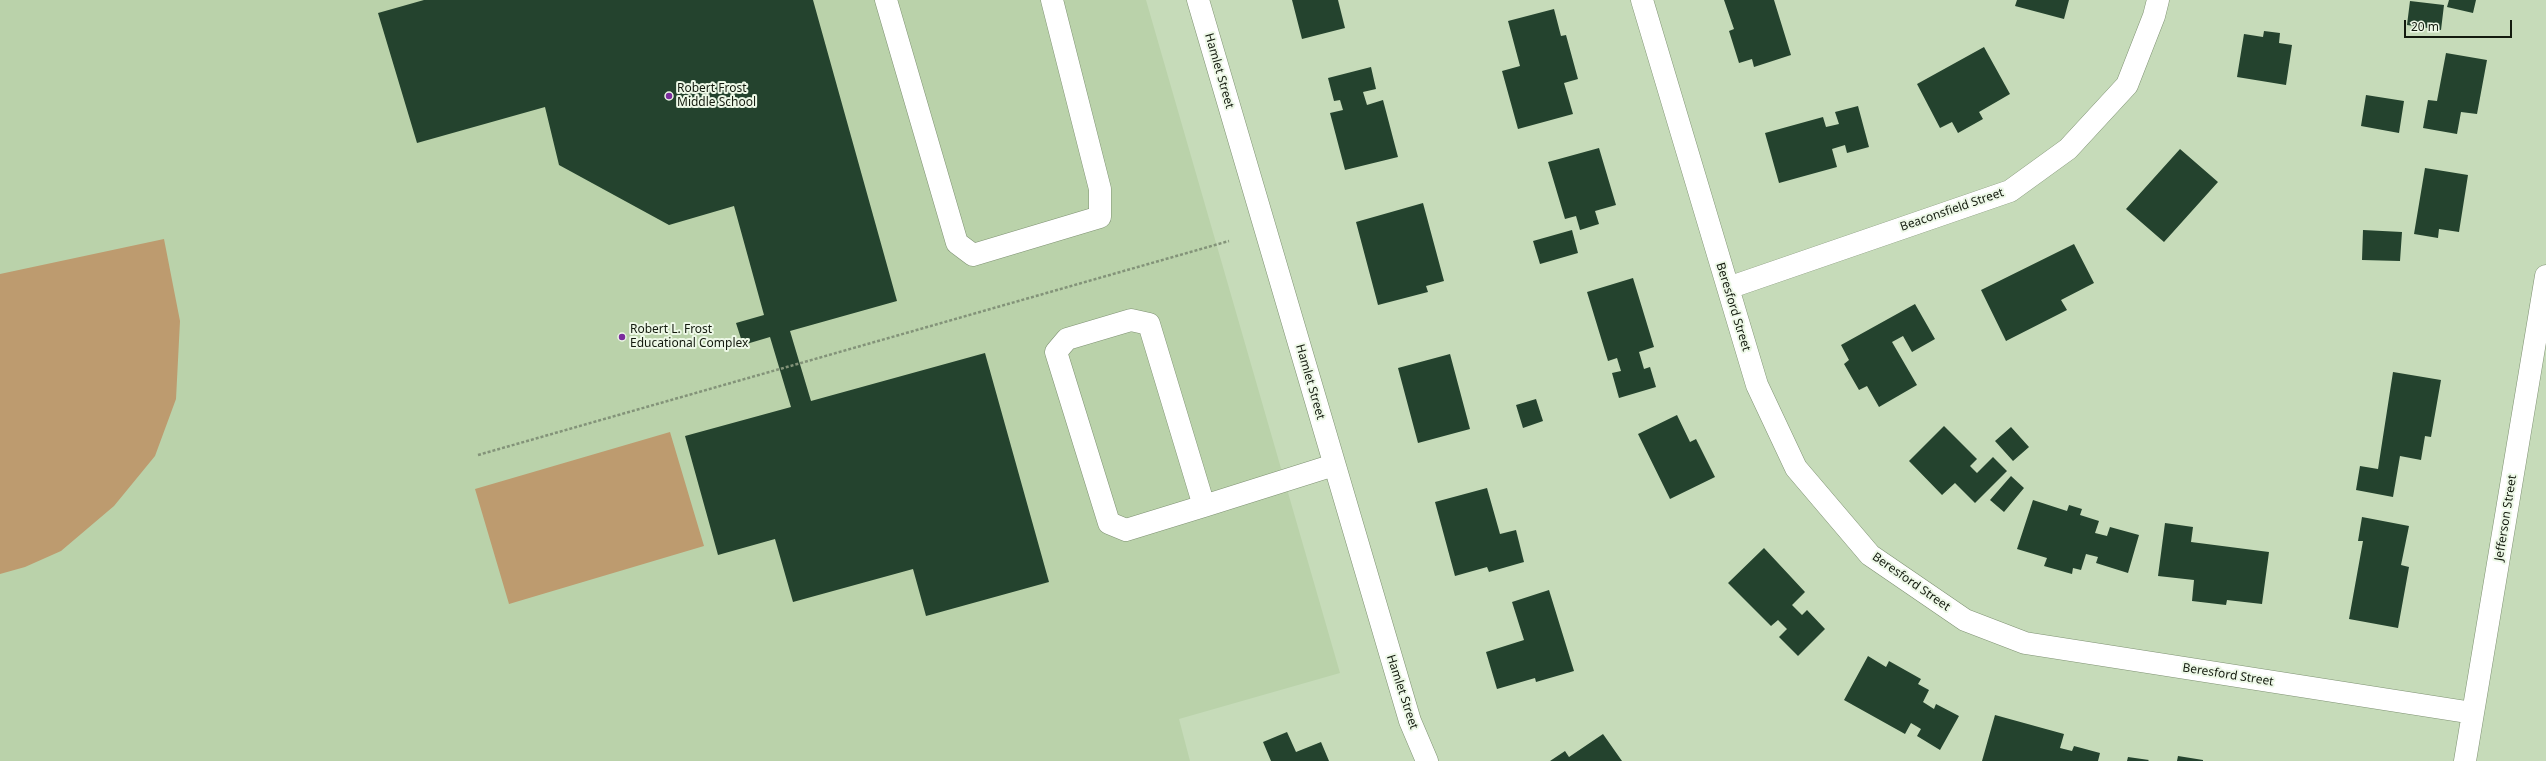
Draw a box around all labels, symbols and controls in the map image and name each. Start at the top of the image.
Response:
scale bar [2406,12,2514,38]
text: 20 m [2411,18,2439,35]
street label: Hamlet Street [1201,32,1237,110]
place label: Robert Frost Middle School [677,82,756,110]
marker: Robert Frost Middle School [664,91,674,101]
street label: Beaconsfield Street [1898,186,2006,234]
street label: Beresford Street [1713,261,1753,353]
place label: Robert L. Frost Educational Complex [630,323,748,351]
marker: Robert L. Frost Educational Complex [617,332,627,342]
street label: Hamlet Street [1292,343,1328,421]
street label: Jefferson Street [2492,474,2520,562]
street label: Beresford Street [1869,550,1953,614]
street label: Hamlet Street [1383,653,1421,731]
street label: Beresford Street [2181,661,2275,689]

